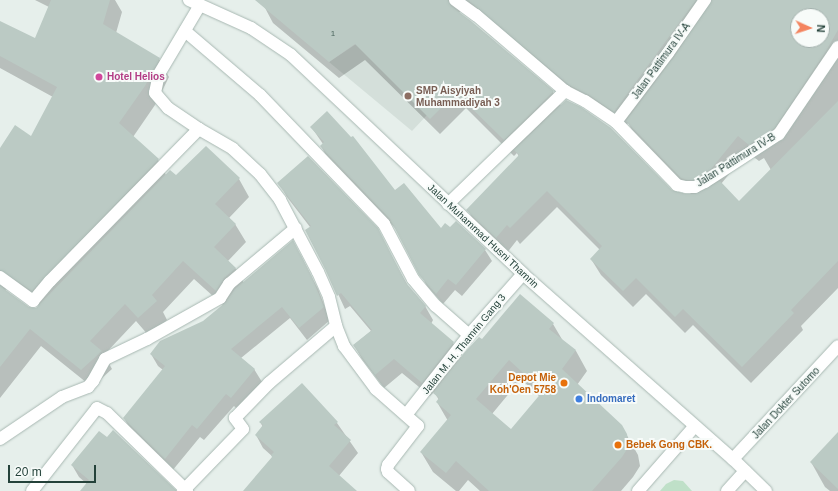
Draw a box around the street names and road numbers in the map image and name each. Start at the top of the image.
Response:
street label: Jalan Pattimura IV-A [629,21,693,101]
street label: Jalan Pattimura IV-B [694,131,778,189]
street label: Jalan Muhammad Husni Thamrin [425,181,541,291]
street label: Jalan M. H. Thamrin Gang 3 [420,291,508,397]
street label: Jalan Dokter Sutomo [750,365,822,441]

